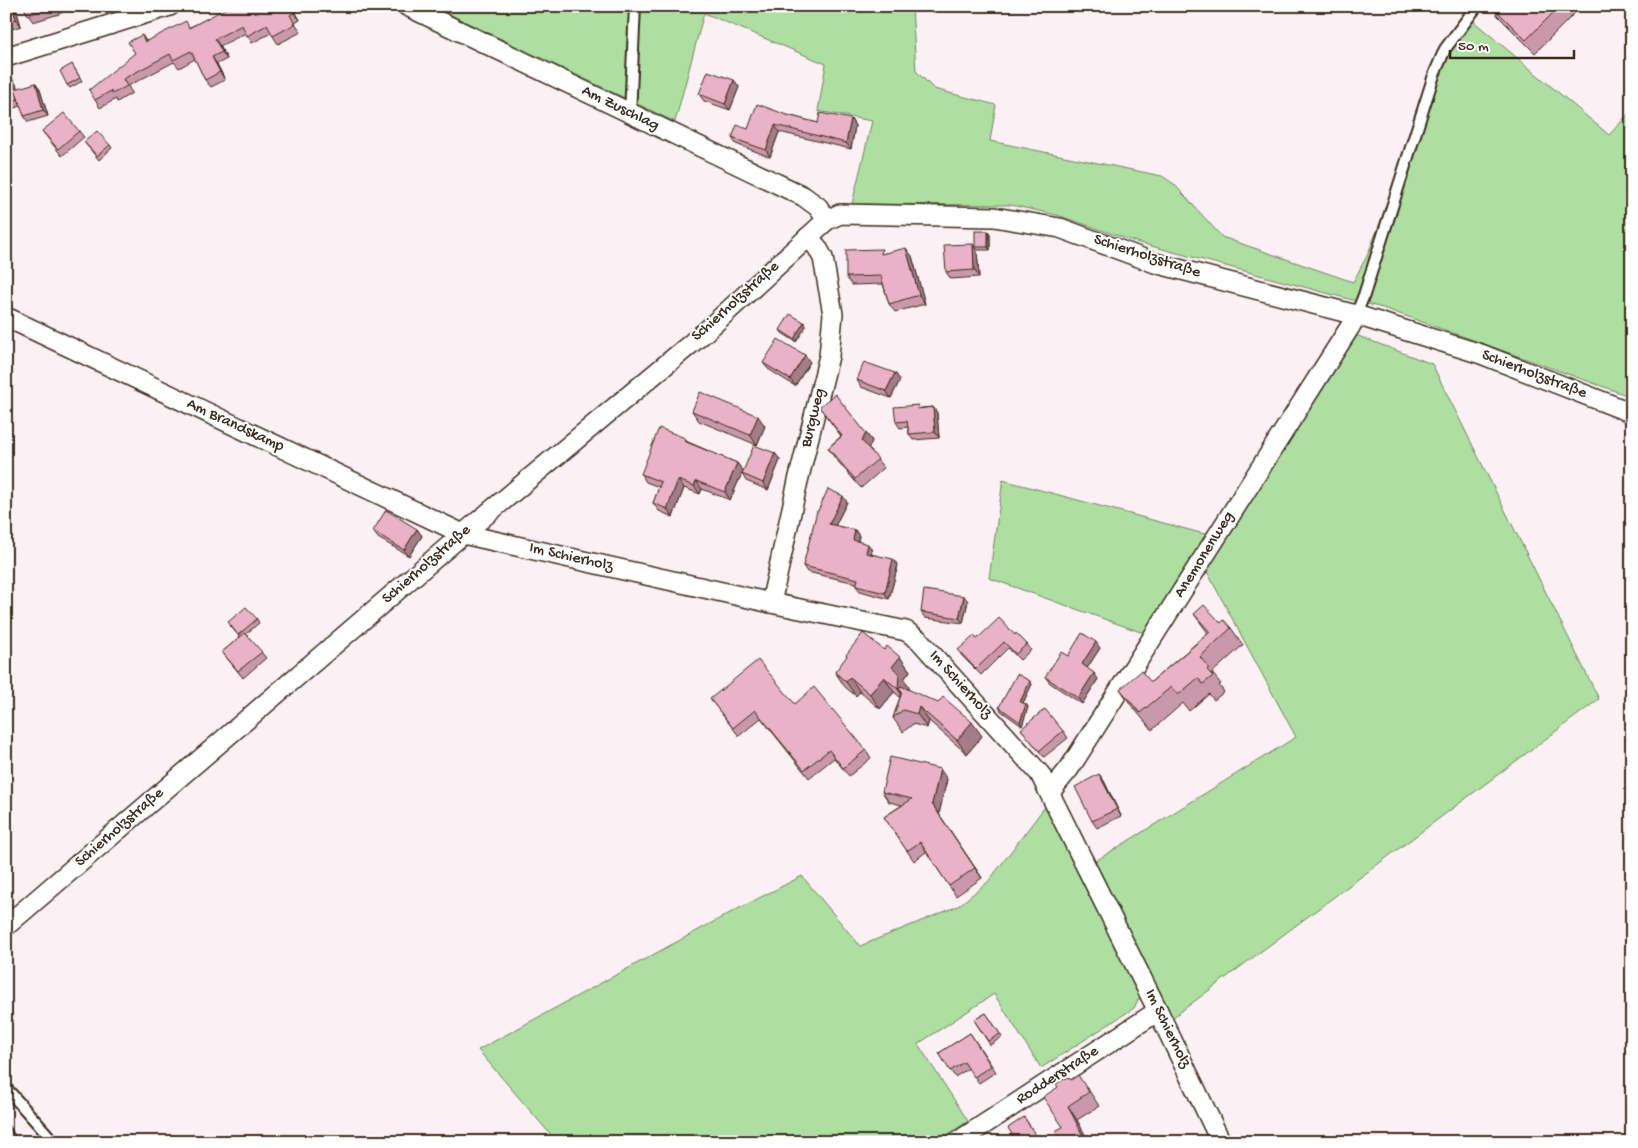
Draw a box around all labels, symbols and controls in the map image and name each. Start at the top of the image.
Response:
scale bar [1450,28,1574,60]
text: 50 m [1458,38,1489,56]
street label: Am Zuschlag [578,82,662,136]
street label: Schierholzstraße [1091,231,1204,283]
street label: Schierholzstraße [688,257,784,346]
street label: Schierholzstraße [1479,346,1590,404]
street label: Burgweg [797,386,831,450]
street label: Am Brandskamp [183,395,287,457]
street label: Anemonenweg [1171,508,1239,602]
street label: Schierholzstraße [379,521,476,609]
street label: Im Schierholz [527,539,616,577]
street label: Im Schierholz [924,647,996,724]
street label: Schierholzstraße [72,784,169,872]
street label: Im Schierholz [1140,986,1195,1072]
street label: Rodderstraße [1013,1042,1103,1110]

